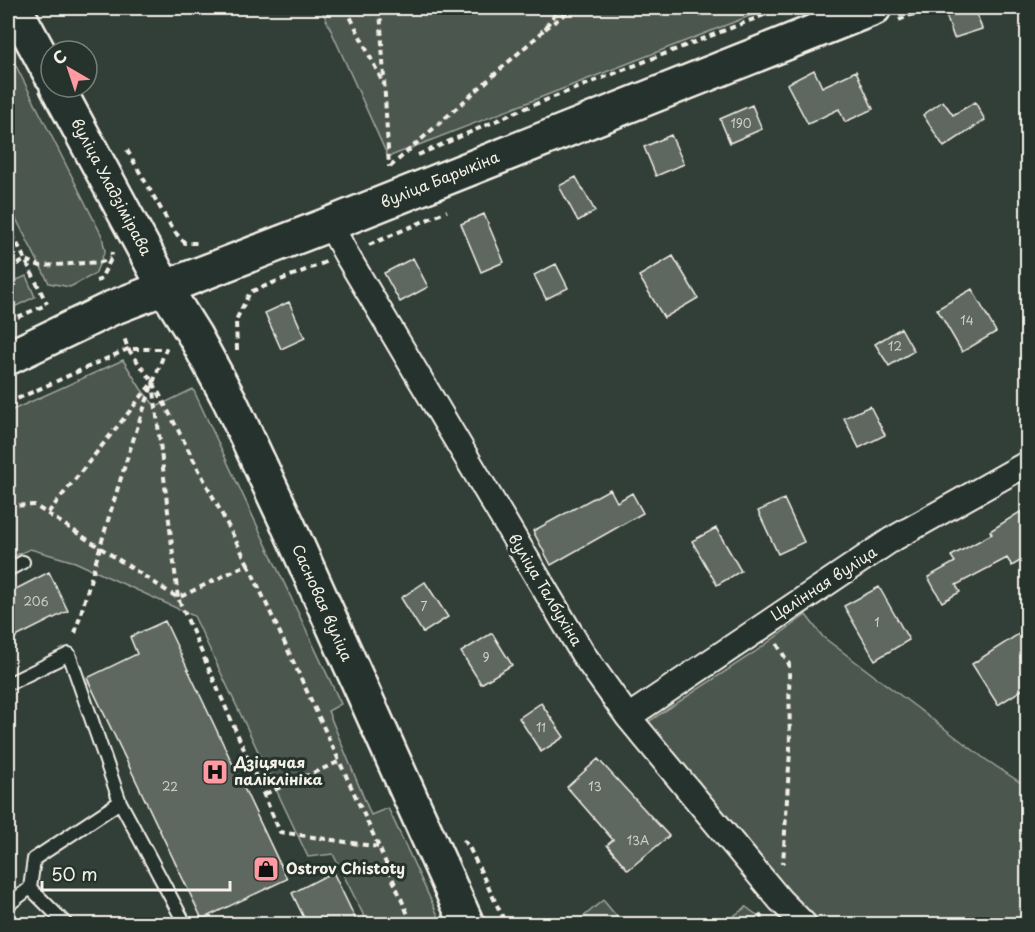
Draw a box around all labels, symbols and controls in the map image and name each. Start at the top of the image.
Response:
north arrow [39,39,99,99]
text: С [47,43,71,70]
street label: вуліца Уладзімірава [66,114,159,260]
house number: 190 [730,114,752,132]
street label: вуліца Барыкіна [377,144,503,213]
house number: 14 [960,311,974,329]
house number: 12 [888,337,902,355]
street label: вуліца Талбухіна [504,529,589,651]
street label: Цалінная вуліца [765,539,882,626]
street label: Сасновая вуліца [287,540,360,665]
house number: 206 [23,592,49,610]
house number: 7 [421,597,428,615]
house number: 1 [874,613,880,631]
house number: 9 [482,648,490,666]
house number: 11 [536,718,546,736]
place label: Дзіцячая паліклініка [233,750,323,790]
hospital icon: Дзіцячая паліклініка [200,757,230,787]
house number: 22 [162,777,178,795]
house number: 13 [588,777,602,795]
house number: 13А [627,831,649,849]
scale bar [42,854,230,892]
shop icon: Ostrov Chistoty [251,854,281,884]
place label: Ostrov Chistoty [286,856,405,879]
text: 50 m [51,860,98,887]

